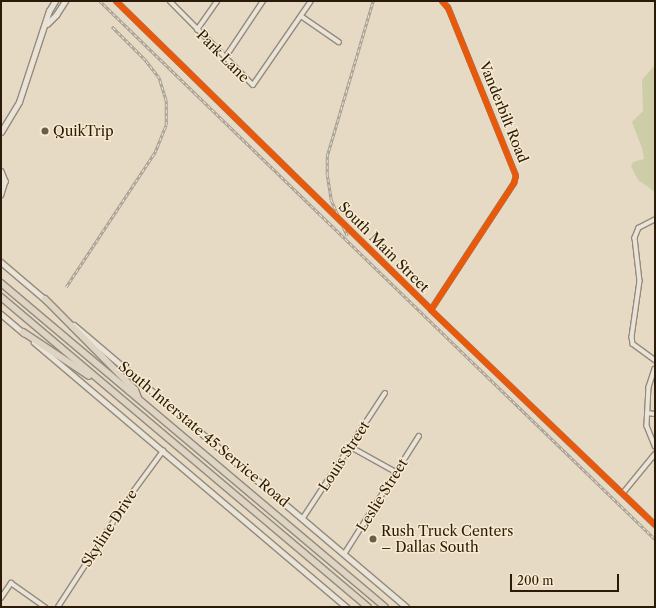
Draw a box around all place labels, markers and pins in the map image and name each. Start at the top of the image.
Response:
place label: QuikTrip [53,123,114,139]
marker: QuikTrip [40,126,50,136]
place label: Rush Truck Centers – Dallas South [381,523,514,556]
marker: Rush Truck Centers – Dallas South [368,534,378,544]

